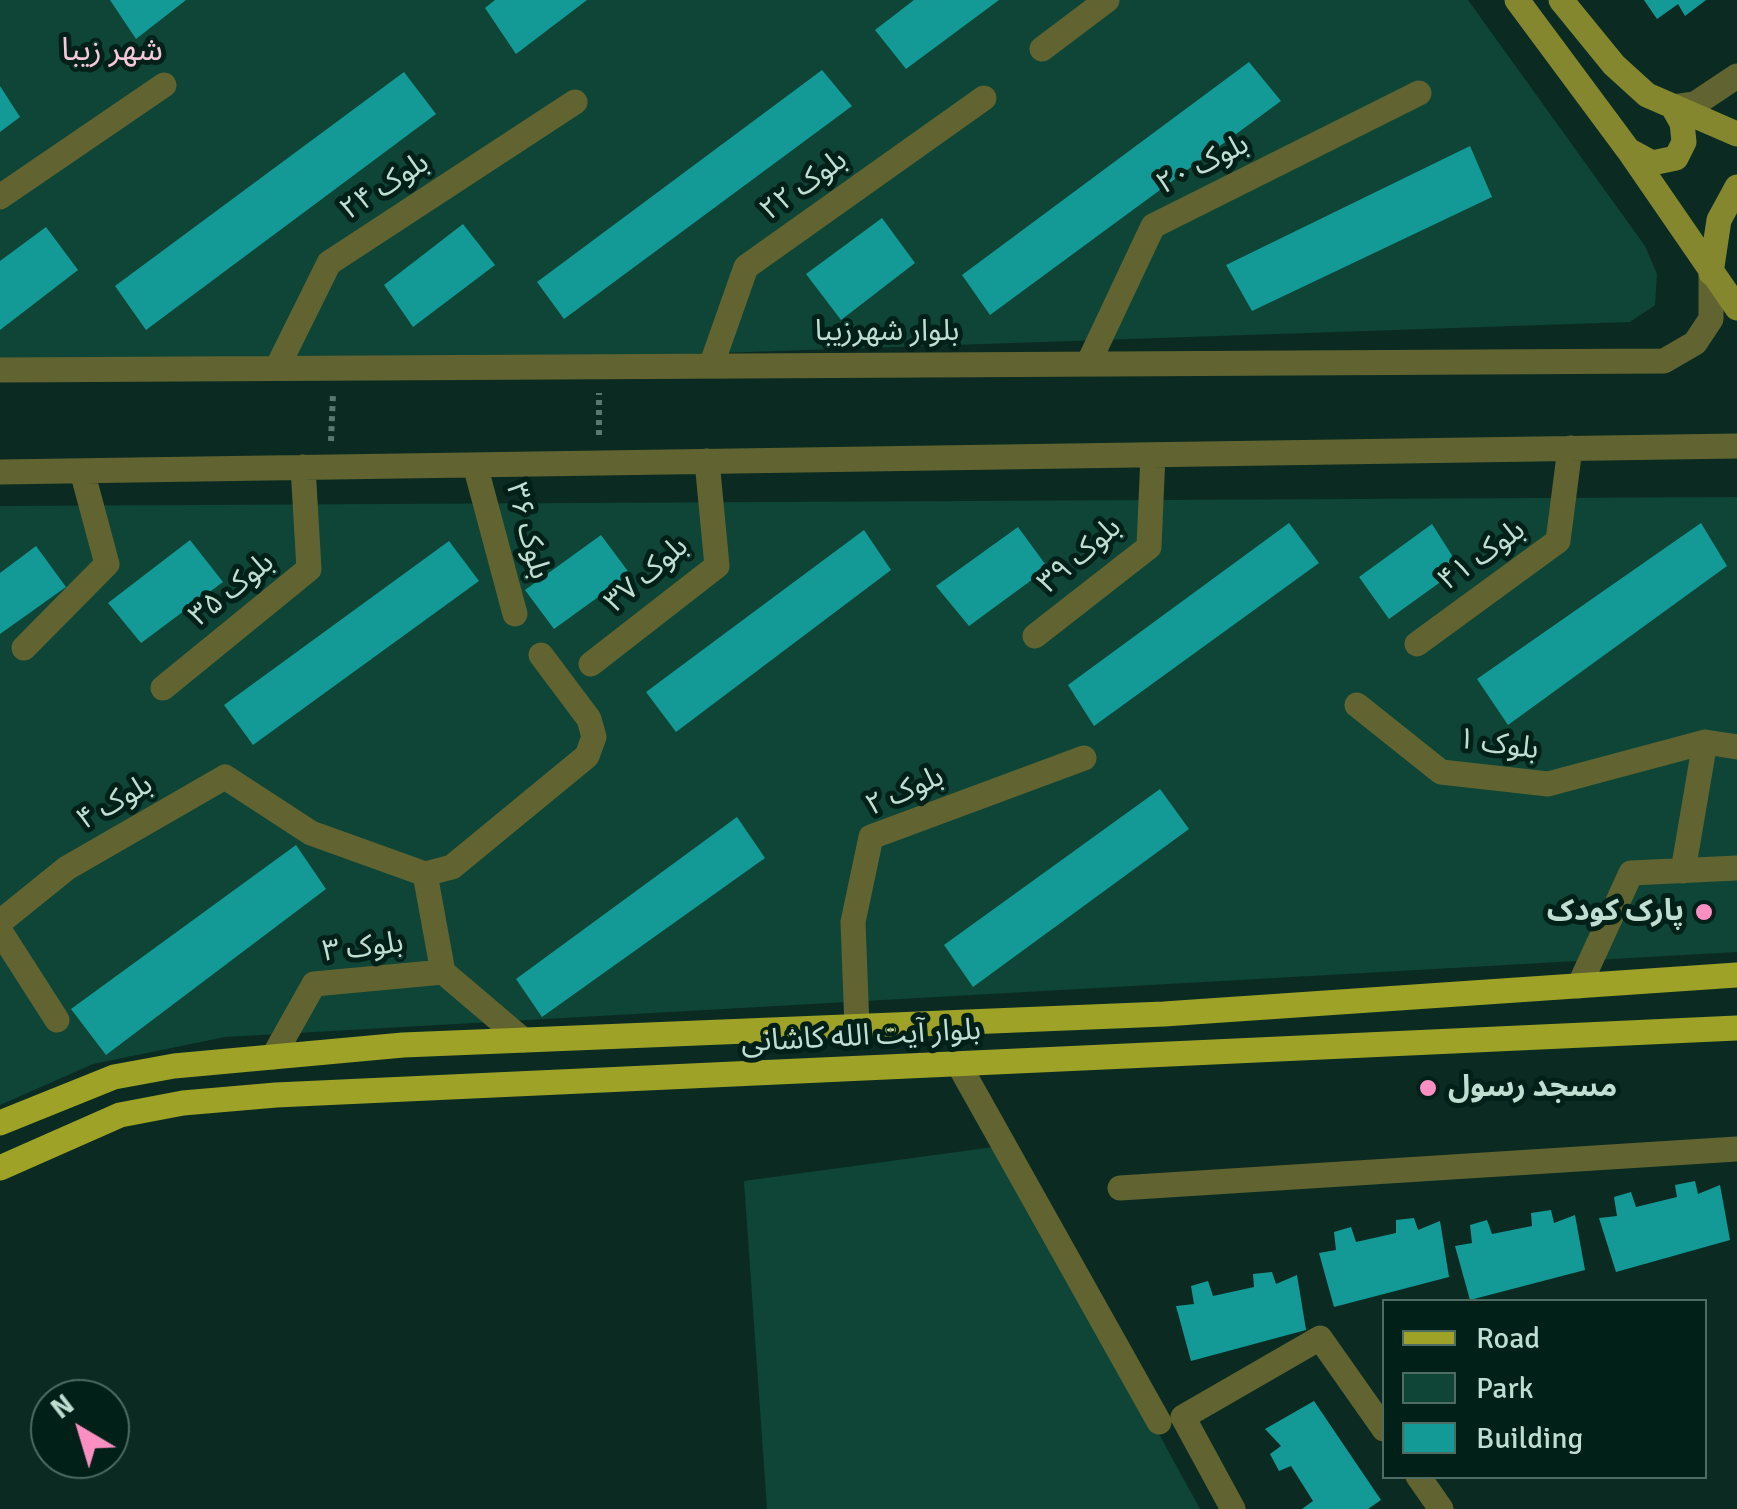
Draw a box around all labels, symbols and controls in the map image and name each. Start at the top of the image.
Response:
district label: شهر زیبا [61,33,163,71]
street label: بلوک ۲۰ [1151,127,1255,203]
street label: بلوک ۲۲ [754,143,854,229]
street label: بلوک ۲۴ [334,145,436,229]
street label: بلوار شهرزیبا [815,314,959,350]
street label: بلوک ۳۶ [497,479,557,583]
street label: بلوک ۳۹ [1031,510,1129,602]
street label: بلوک ۴۱ [1432,513,1532,599]
street label: بلوک ۳۷ [598,529,696,621]
street label: بلوک ۳۵ [182,545,282,635]
street label: بلوک ۱ [1455,722,1541,768]
street label: بلوک ۲ [861,759,949,825]
street label: بلوک ۴ [71,767,159,839]
place label: پارک کودک [1547,894,1684,930]
marker: پارک کودک [1693,901,1715,923]
street label: بلوک ۳ [320,925,406,971]
street label: بلوار آیت الله کاشانی [740,1013,982,1061]
place label: مسجد رسول [1448,1070,1617,1106]
marker: مسجد رسول [1417,1077,1439,1099]
legend [1382,1299,1707,1479]
text: Road [1476,1320,1540,1357]
text: Park [1476,1370,1534,1407]
north arrow [30,1379,130,1479]
text: N [45,1388,81,1426]
text: Building [1476,1420,1583,1457]

